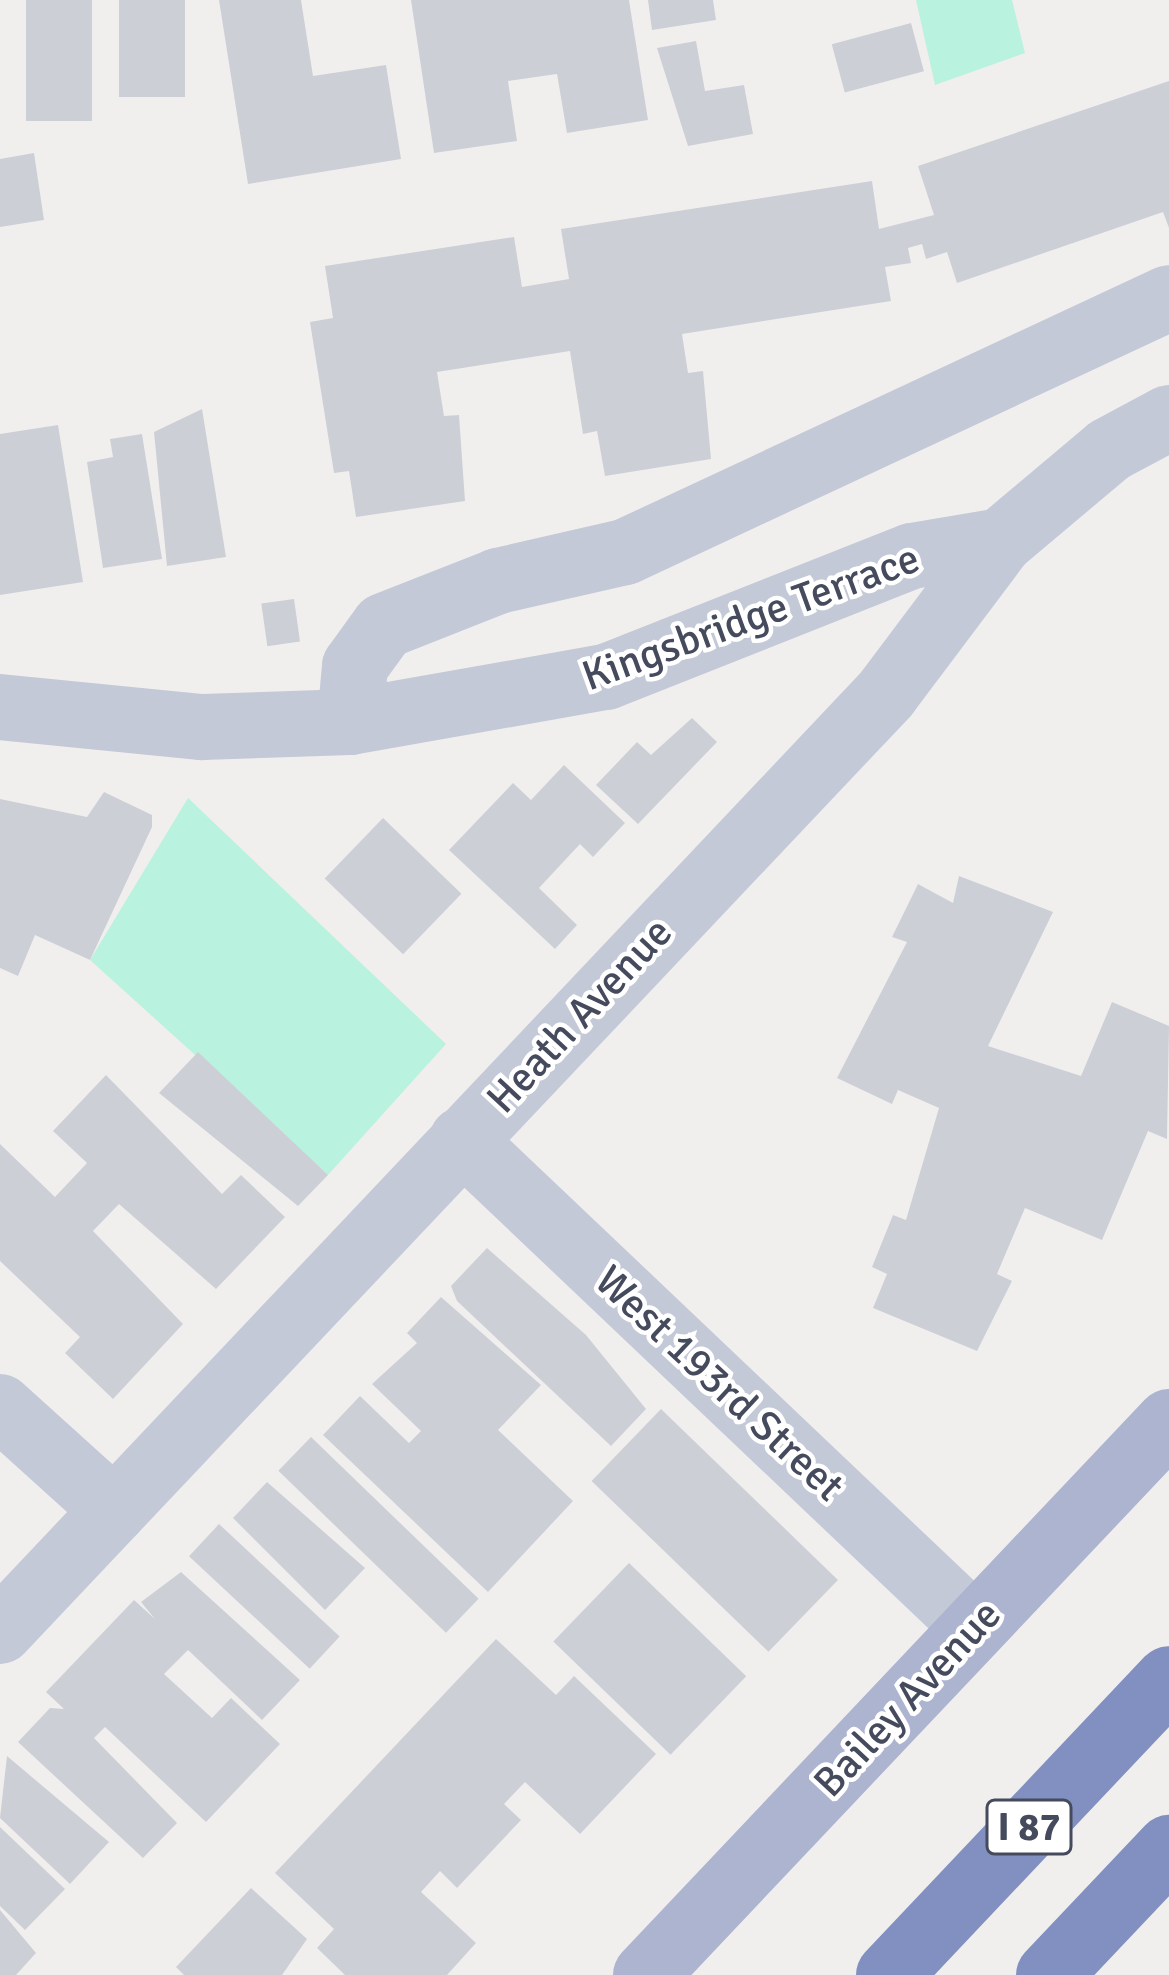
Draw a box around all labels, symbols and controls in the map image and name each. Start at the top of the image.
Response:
street label: Kingsbridge Terrace [576,534,926,702]
street label: Heath Avenue [477,908,683,1124]
street label: West 193rd Street [584,1256,854,1512]
street label: Bailey Avenue [804,1590,1012,1808]
road number: I 87 [984,1794,1074,1860]

